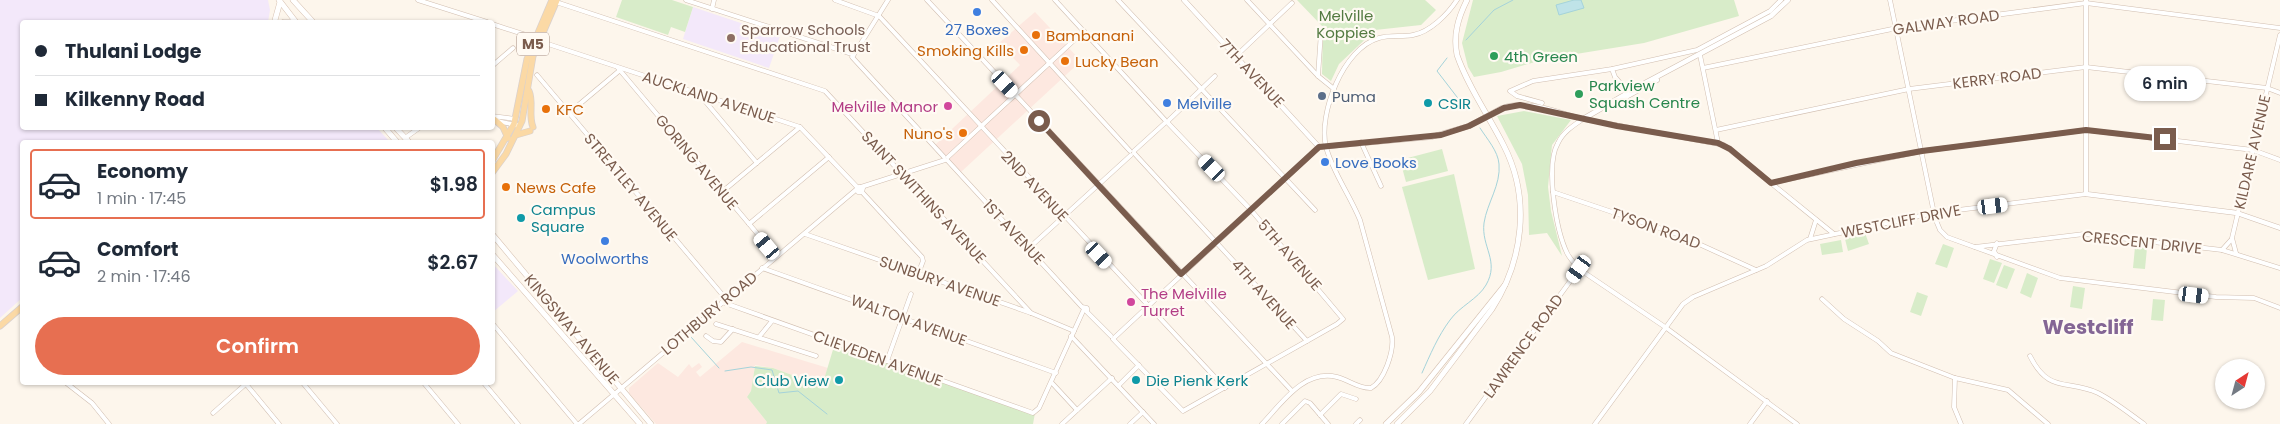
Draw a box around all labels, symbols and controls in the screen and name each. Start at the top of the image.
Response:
street label: GALWAY ROAD [1891,4,2001,40]
park label: Melville Koppies [1316,5,1376,43]
marker: 27 Boxes [971,6,983,18]
place label: Sparrow Schools Educational Trust [741,19,870,57]
place label: 27 Boxes [945,19,1009,40]
place label: Bambanani [1046,25,1134,46]
marker: Bambanani [1030,29,1042,41]
marker: Sparrow Schools Educational Trust [725,32,737,44]
road number: M5 [517,33,549,56]
street label: 7TH AVENUE [1215,34,1289,112]
text: Thulani Lodge [65,38,201,65]
place label: Smoking Kills [917,40,1014,61]
marker: Smoking Kills [1018,44,1030,56]
place label: 4th Green [1504,46,1578,67]
marker: 4th Green [1488,50,1500,62]
place label: Lucky Bean [1075,51,1159,72]
marker: Lucky Bean [1059,55,1071,67]
street label: KERRY ROAD [1951,62,2043,94]
street label: AUCKLAND AVENUE [640,66,778,128]
callout: 6 min [2124,66,2206,102]
car [989,68,1020,100]
text: 6 min [2142,72,2188,95]
place label: Parkview Squash Centre [1589,75,1700,113]
text: Kilkenny Road [65,86,205,113]
place label: Puma [1332,86,1376,107]
marker: Parkview Squash Centre [1573,88,1585,100]
marker: Puma [1316,90,1328,102]
place label: Melville [1177,93,1232,114]
place label: CSIR [1438,93,1471,114]
street label: KILDARE AVENUE [2229,93,2275,211]
place label: Melville Manor [831,96,938,117]
marker: Melville [1161,97,1173,109]
marker: CSIR [1422,97,1434,109]
place label: KFC [556,99,584,120]
marker: Melville Manor [942,100,954,112]
marker: KFC [540,103,552,115]
street label: GORING AVENUE [651,110,743,214]
route start [1028,110,1050,132]
place label: Nuno's [903,123,953,144]
street label: SAINT SWITHINS AVENUE [857,126,991,268]
marker: Nuno's [957,127,969,139]
street label: STREATLEY AVENUE [579,128,683,246]
route end [2154,128,2176,150]
street label: 2ND AVENUE [997,146,1073,226]
car [1196,152,1227,184]
place label: Love Books [1335,152,1417,173]
marker: Love Books [1319,156,1331,168]
text: Economy [97,158,188,185]
icon: car [37,162,82,207]
text: $1.98 [430,171,478,198]
place label: News Cafe [516,177,596,198]
marker: News Cafe [500,181,512,193]
text: 1 min · 17:45 [97,187,186,210]
street label: 1ST AVENUE [978,195,1050,269]
car [1977,197,2008,215]
place label: Campus Square [531,199,596,237]
street label: WESTCLIFF DRIVE [1839,199,1963,243]
street label: TYSON ROAD [1608,202,1704,254]
marker: Campus Square [515,212,527,224]
street label: 5TH AVENUE [1253,215,1327,295]
street label: CRESCENT DRIVE [2081,225,2203,259]
car [751,230,782,262]
marker: Woolworths [599,235,611,247]
text: Comfort [97,236,179,263]
car [1083,239,1114,271]
icon: car [37,240,82,285]
place label: Woolworths [561,248,649,269]
text: $2.67 [427,249,478,276]
street label: SUNBURY AVENUE [877,250,1003,312]
car [1564,252,1593,286]
street label: 4TH AVENUE [1227,254,1301,334]
text: 2 min · 17:46 [97,265,191,288]
street label: LOTHBURY ROAD [656,267,762,359]
street label: KINGSWAY AVENUE [520,270,624,388]
place label: The Melville Turret [1141,283,1227,321]
car [2178,286,2209,304]
street label: WALTON AVENUE [848,289,970,351]
street label: LAWRENCE ROAD [1478,290,1568,402]
marker: The Melville Turret [1125,296,1137,308]
district label: Westcliff [2043,313,2133,341]
button: Confirm [35,317,480,375]
street label: CLIEVEDEN AVENUE [810,325,946,391]
north arrow [2215,359,2265,409]
map controls [2215,359,2265,409]
place label: Club View [755,370,830,391]
place label: Die Pienk Kerk [1146,370,1248,391]
marker: Club View [833,374,845,386]
marker: Die Pienk Kerk [1130,374,1142,386]

